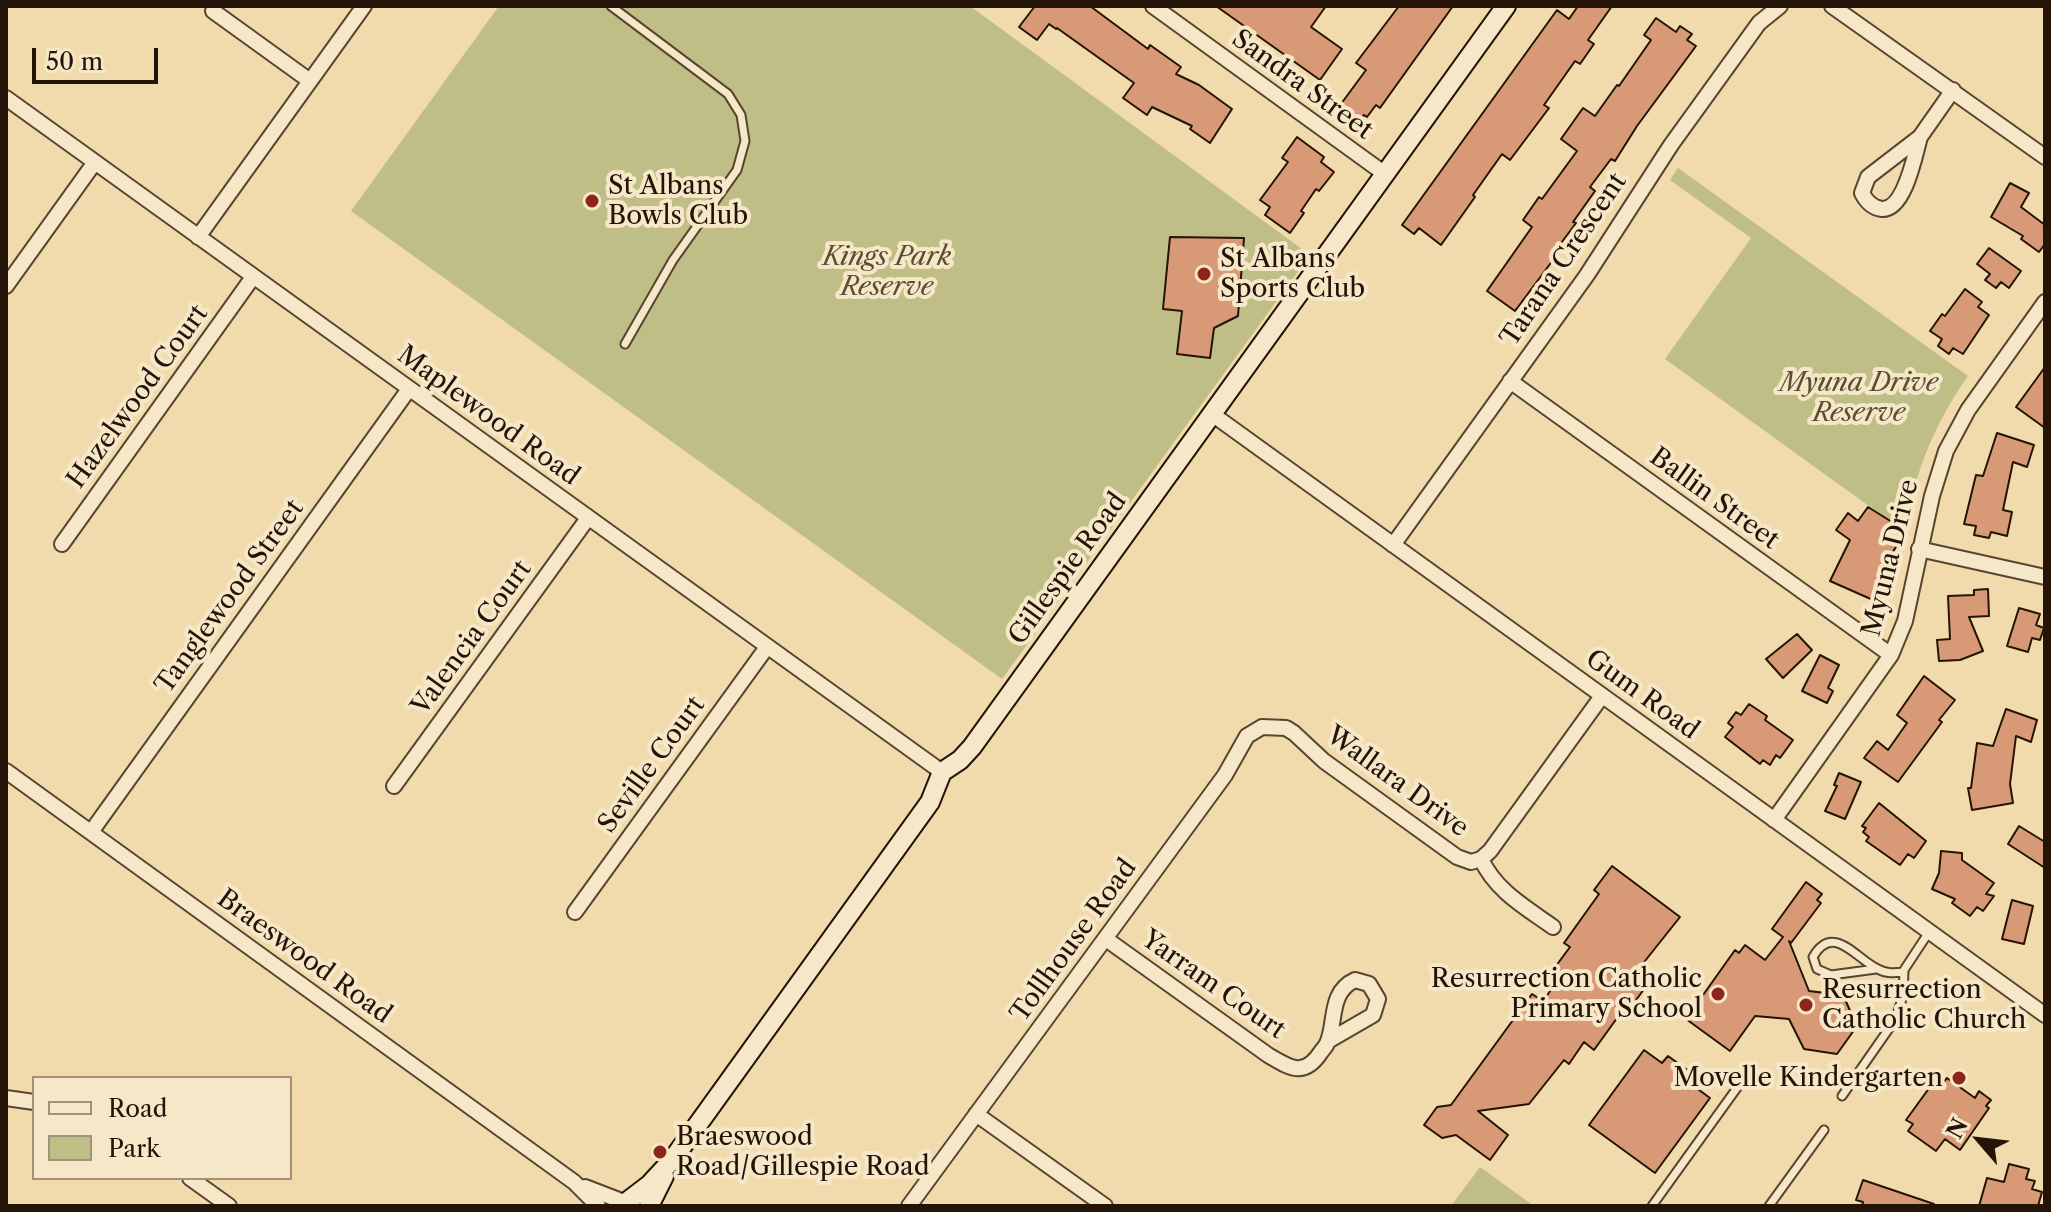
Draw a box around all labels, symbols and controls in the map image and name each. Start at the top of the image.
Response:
street label: Sandra Street [1226,23,1378,147]
scale bar [36,32,162,82]
text: 50 m [46,47,103,76]
street label: Tarana Crescent [1494,167,1634,353]
place label: St Albans Bowls Club [608,170,748,232]
marker: St Albans Bowls Club [583,192,601,210]
park label: Kings Park Reserve [823,241,951,302]
place label: St Albans Sports Club [1220,243,1365,304]
marker: St Albans Sports Club [1195,265,1213,283]
street label: Hazelwood Court [61,299,215,495]
street label: Maplewood Road [391,339,585,493]
park label: Myuna Drive Reserve [1780,367,1938,428]
street label: Ballin Street [1643,442,1785,556]
street label: Myuna Drive [1856,476,1926,640]
street label: Gillespie Road [1003,487,1133,651]
street label: Tanglewood Street [149,494,311,700]
street label: Valencia Court [406,555,538,721]
street label: Gum Road [1579,643,1705,747]
street label: Seville Court [592,691,712,839]
street label: Wallara Drive [1320,720,1474,844]
street label: Tollhouse Road [1004,853,1144,1029]
street label: Braeswood Road [211,883,397,1031]
street label: Yarram Court [1135,924,1291,1046]
place label: Resurrection Catholic Primary School [1431,963,1702,1024]
place label: Resurrection Catholic Church [1822,974,2026,1036]
marker: Resurrection Catholic Primary School [1709,985,1727,1003]
marker: Resurrection Catholic Church [1797,996,1815,1014]
place label: Movelle Kindergarten [1673,1062,1943,1094]
marker: Movelle Kindergarten [1950,1069,1968,1087]
legend [32,1076,292,1180]
text: Road [108,1094,167,1123]
north arrow [1939,1100,2019,1180]
text: N [1941,1114,1974,1143]
place label: Braeswood Road/Gillespie Road [676,1121,930,1182]
text: Park [108,1134,160,1163]
marker: Braeswood Road/Gillespie Road [651,1143,669,1161]

